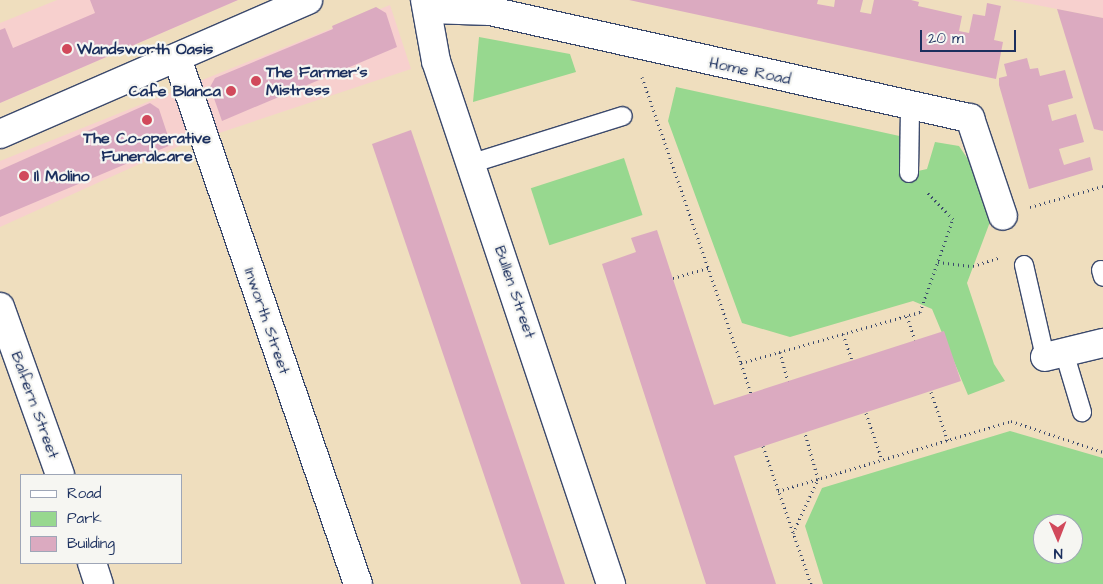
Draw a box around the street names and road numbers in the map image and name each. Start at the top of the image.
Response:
street label: Home Road [707,53,793,89]
street label: Bullen Street [490,243,540,341]
street label: Inworth Street [240,265,294,377]
street label: Balfern Street [7,349,63,461]

